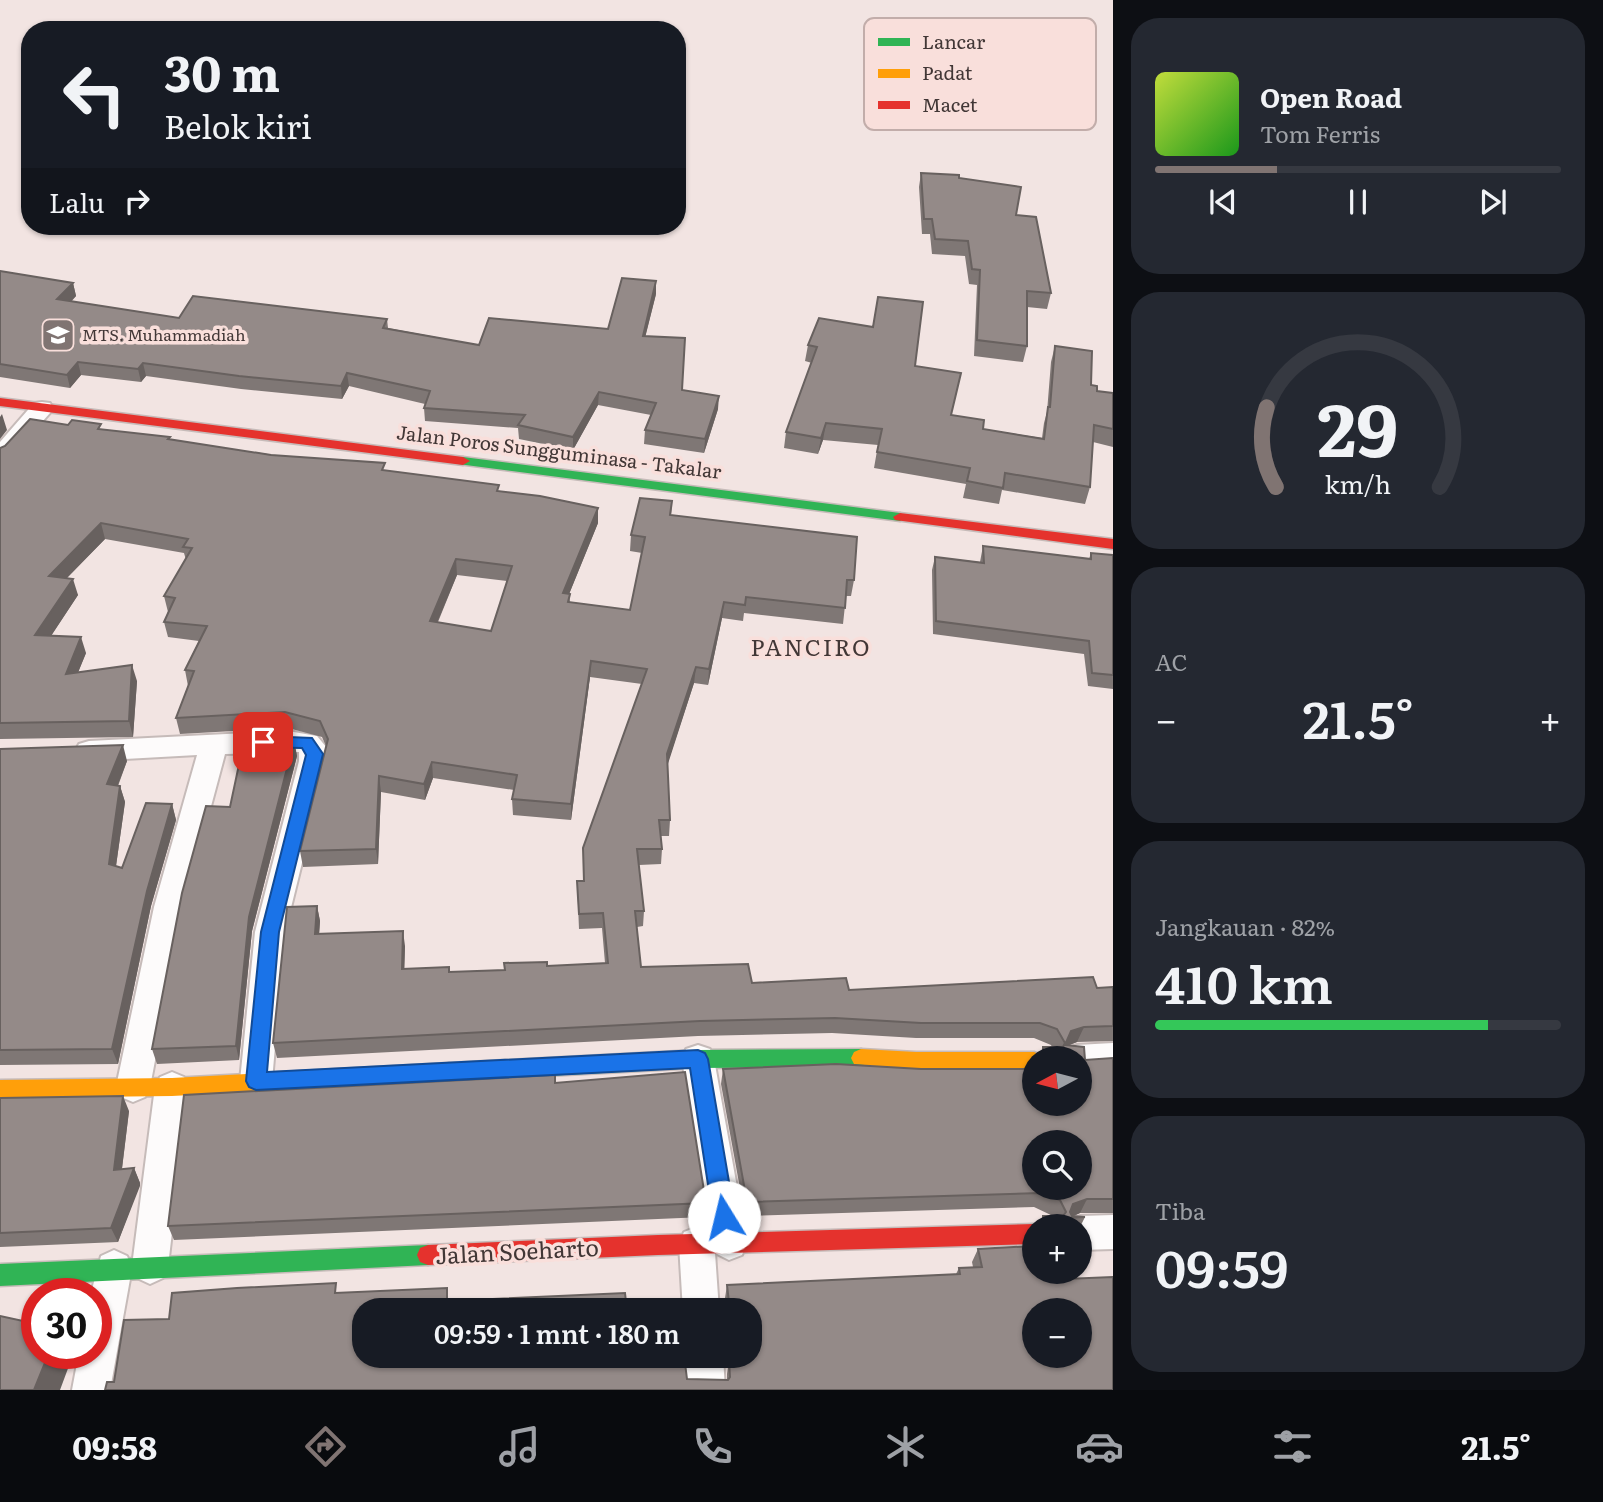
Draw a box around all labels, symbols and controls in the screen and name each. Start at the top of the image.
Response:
legend [864,18,1096,130]
text: Lancar [922,27,985,55]
text: 30 m [164,34,280,107]
icon: left [49,49,140,140]
text: Padat [922,58,973,86]
text: Open Road [1260,77,1402,116]
text: Macet [922,90,978,118]
text: Belok kiri [164,101,312,149]
text: Tom Ferris [1260,116,1380,150]
text: Lalu [49,182,104,221]
icon: right [118,182,156,220]
icon: previous [1204,183,1242,221]
icon: pause [1339,183,1377,221]
icon: next [1474,183,1512,221]
school or university icon: MTS. Muhammadiah [39,316,77,354]
place label: MTS. Muhammadiah [82,322,246,346]
text: 29 [1317,371,1399,479]
street label: Jalan Poros Sungguminasa - Takalar [395,417,723,485]
text: km/h [1325,464,1391,501]
district label: PANCIRO [750,629,872,663]
text: AC [1155,644,1188,678]
text: 21.5° [1302,678,1414,755]
text: − [1155,689,1177,746]
text: + [1539,689,1561,746]
pin [233,712,293,772]
icon: arrive [244,723,282,761]
text: Jangkauan · 82% [1155,909,1335,943]
text: 410 km [1155,943,1333,1020]
north arrow [1022,1046,1092,1116]
map controls [1022,1046,1092,1368]
button: search [1022,1130,1092,1200]
position arrow [687,1180,761,1254]
text: Tiba [1155,1193,1205,1227]
button: + [1022,1214,1092,1284]
text: 09:59 [1155,1227,1288,1304]
street label: Jalan Soeharto [434,1229,600,1271]
speed limit sign: 30 [21,1278,112,1369]
button: − [1022,1298,1092,1368]
text: 09:59 · 1 mnt · 180 m [434,1313,680,1352]
text: 09:58 [72,1422,157,1470]
icon: directions [301,1422,350,1471]
icon: music [495,1422,544,1471]
icon: phone [688,1422,737,1471]
icon: climate [881,1422,930,1471]
icon: car [1075,1422,1124,1471]
icon: filters [1268,1422,1317,1471]
text: 21.5° [1461,1422,1531,1470]

